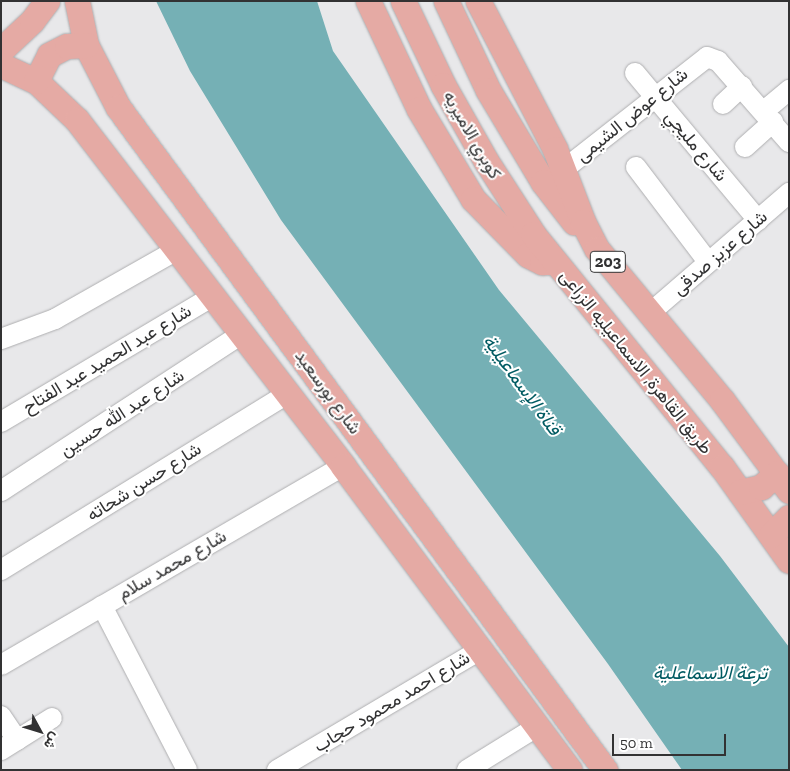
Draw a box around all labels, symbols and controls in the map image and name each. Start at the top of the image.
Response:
street label: شارع عوض الشيمى [572,63,692,167]
street label: كوبري الاميريه [438,87,506,183]
street label: شارع مليجي [660,106,732,186]
street label: شارع عزيز صدقى [668,206,772,300]
road number: 203 [589,248,627,276]
street label: طريق القاهرة, الاسماعيليه الزراعى [555,266,717,458]
street label: شارع عبد الحميد عبد الفتاح [19,300,195,418]
water label: قناة الإسماعيلية [478,330,566,440]
street label: شارع بورسعيد [290,346,366,438]
street label: شارع عبد الله حسين [56,365,188,461]
street label: شارع حسن شحاته [83,438,205,526]
street label: شارع محمد سلام [114,525,230,605]
street label: شارع احمد محمود حجاب [310,647,474,757]
water label: ترعة الاسماعلية [653,662,767,684]
north arrow [15,706,65,756]
scale bar [615,724,729,756]
text: ش [40,729,64,753]
text: 50 m [620,734,653,752]

